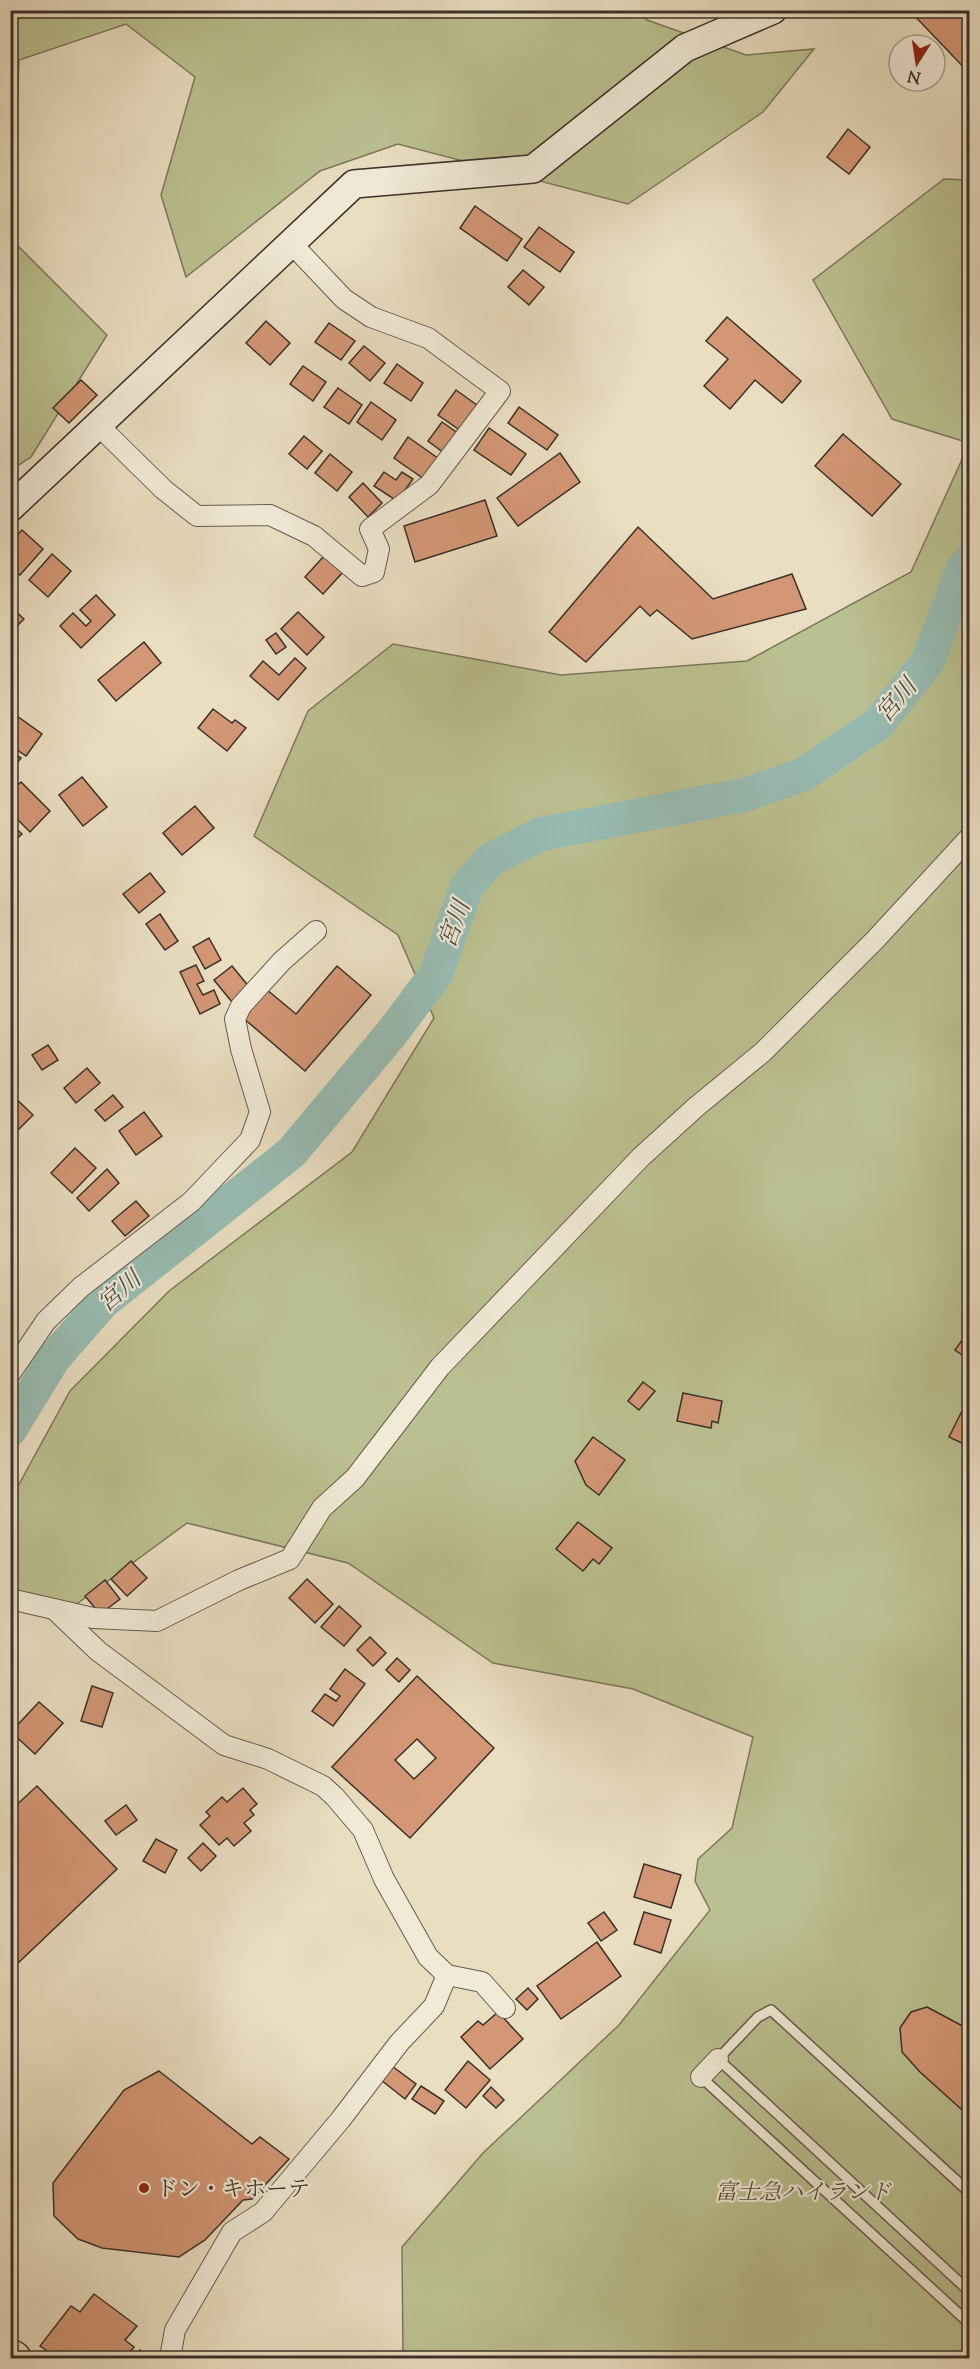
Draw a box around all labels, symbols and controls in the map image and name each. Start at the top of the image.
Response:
north arrow [887,33,947,93]
text: N [906,63,923,88]
water label: 宮川 [869,670,928,731]
water label: 宮川 [432,893,481,953]
water label: 宮川 [91,1262,152,1321]
place label: ドン・キホーテ [156,2175,310,2207]
park label: 富士急ハイランド [715,2178,892,2210]
marker: ドン・キホーテ [137,2181,151,2195]

